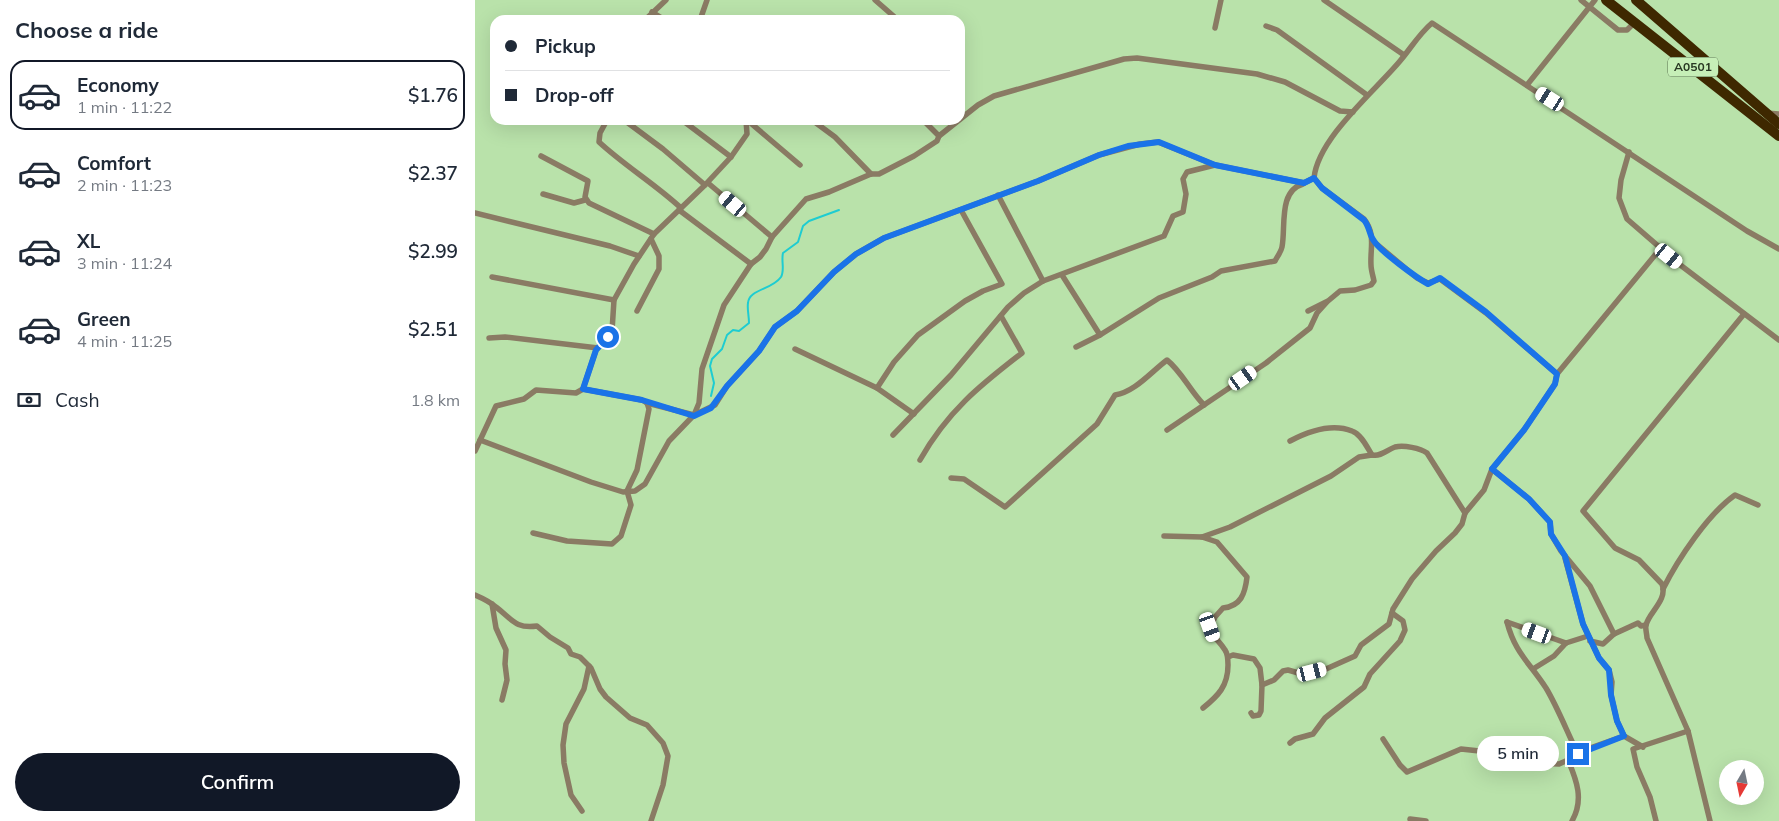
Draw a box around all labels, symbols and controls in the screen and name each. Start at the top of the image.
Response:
text: Choose a ride [15,16,158,44]
text: Pickup [535,34,596,58]
road number: A0501 [1668,58,1718,76]
icon: car [17,73,62,118]
text: Economy [77,73,159,97]
text: $1.76 [408,83,458,107]
text: Drop-off [535,83,613,107]
car [1533,85,1566,113]
text: 1 min · 11:22 [77,97,172,117]
icon: car [17,151,62,196]
text: Comfort [77,151,151,175]
text: $2.37 [408,161,458,185]
text: 2 min · 11:23 [77,175,172,195]
car [716,189,749,219]
icon: car [17,229,62,274]
text: XL [77,229,100,253]
text: $2.99 [408,239,458,263]
car [1652,241,1685,271]
text: 3 min · 11:24 [77,253,172,273]
icon: car [17,307,62,352]
text: Green [77,307,131,331]
text: $2.51 [408,317,458,341]
route start [597,326,619,348]
text: 4 min · 11:25 [77,331,172,351]
car [1226,363,1259,393]
icon: cash [15,386,43,414]
text: Cash [55,388,100,412]
text: 1.8 km [411,390,460,410]
car [1197,610,1222,644]
car [1520,621,1553,645]
car [1295,661,1328,683]
callout: 5 min [1478,736,1561,772]
text: 5 min [1497,743,1539,763]
route end [1567,743,1589,765]
button: Confirm [15,753,460,811]
north arrow [1719,760,1764,805]
map controls [1719,760,1764,805]

